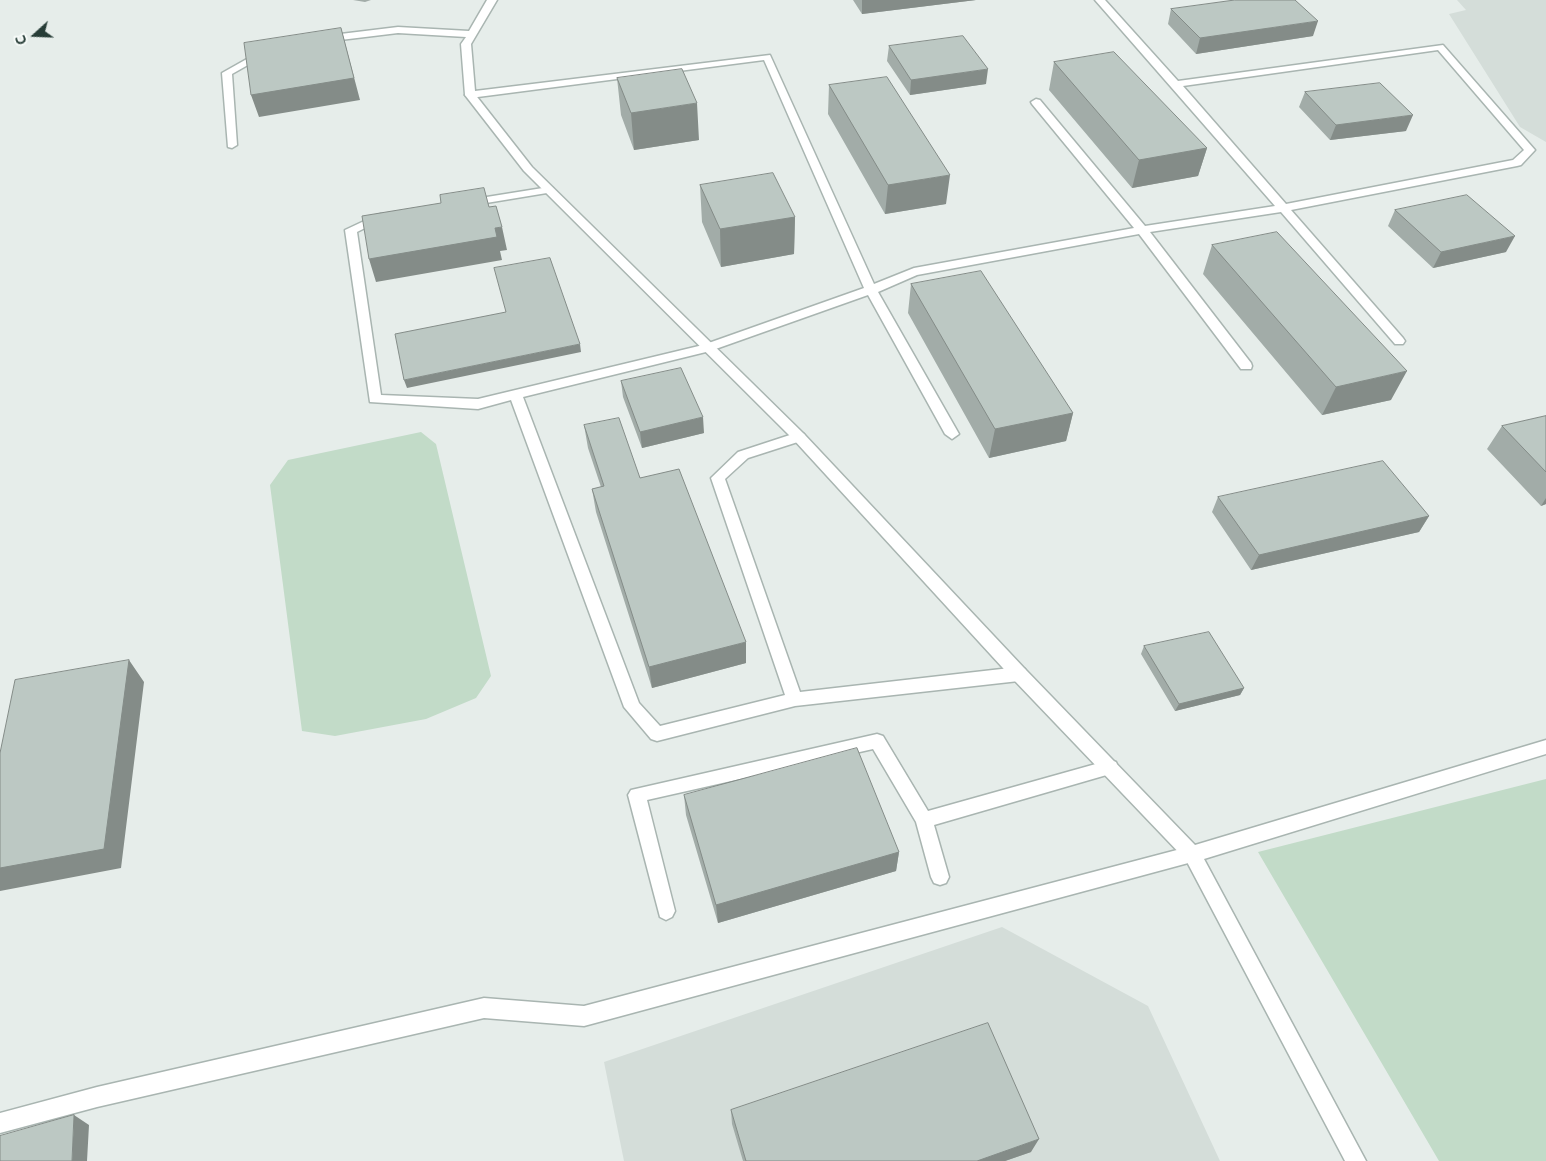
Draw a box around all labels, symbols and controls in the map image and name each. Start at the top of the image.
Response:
north arrow [10,10,60,60]
text: С [12,33,30,47]

